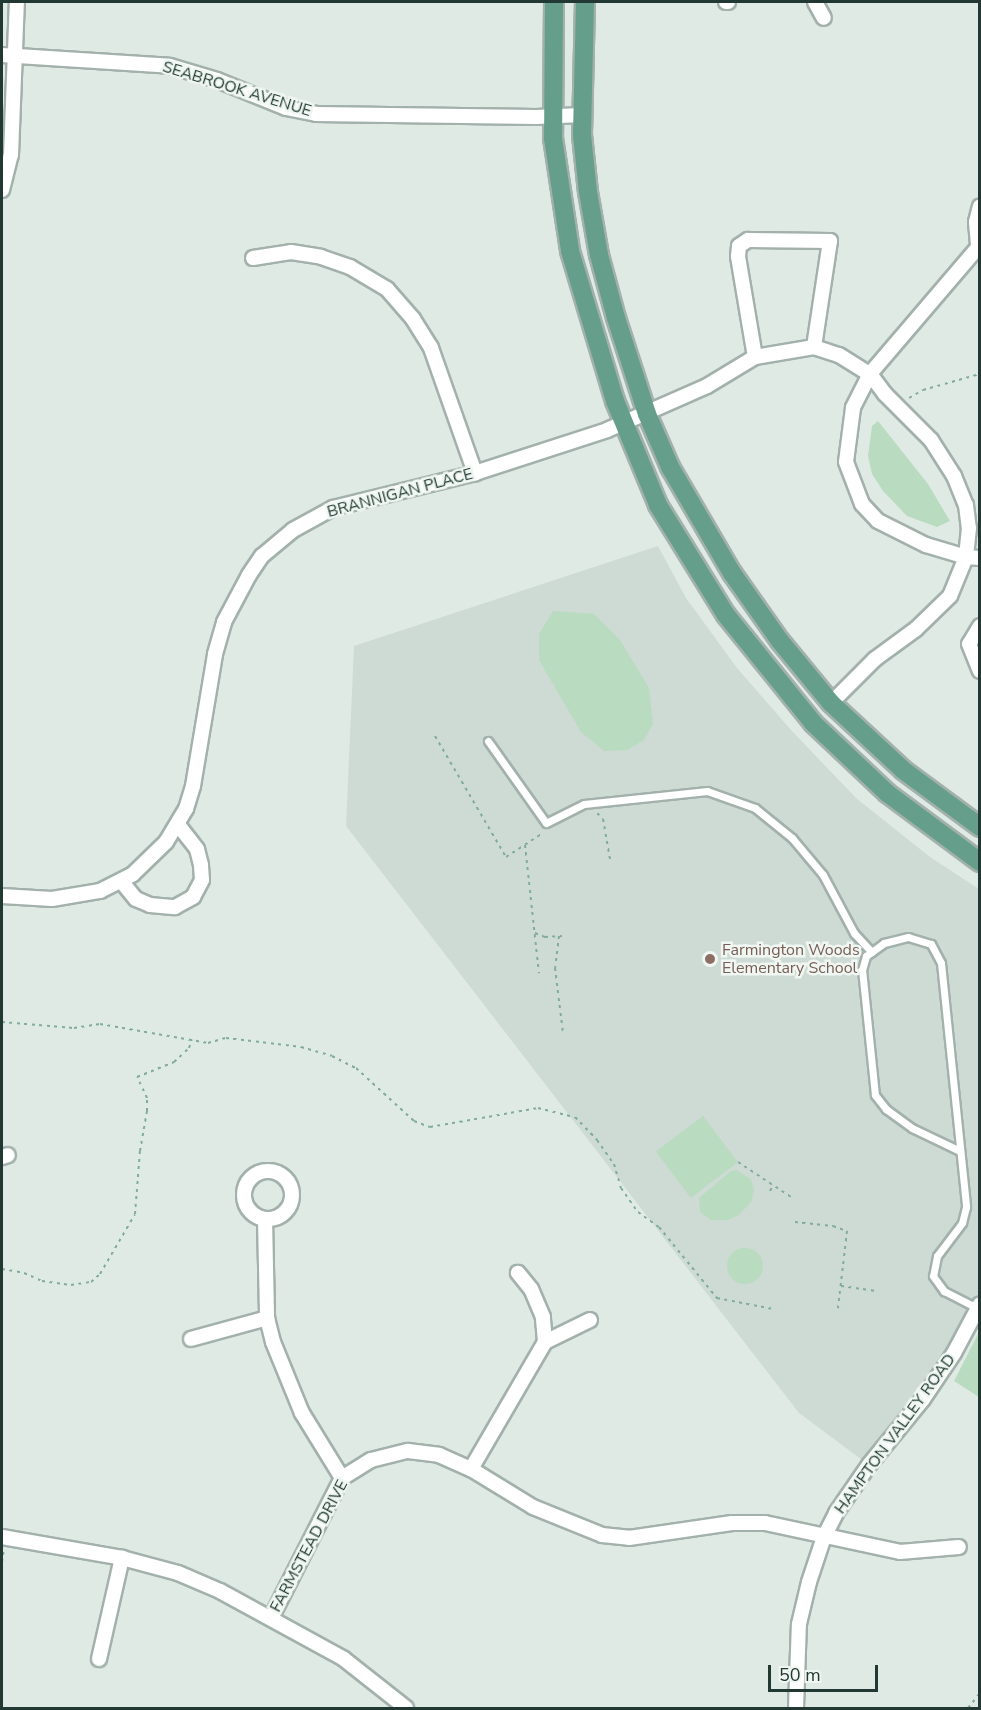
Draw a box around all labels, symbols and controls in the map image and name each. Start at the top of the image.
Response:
street label: SEABROOK AVENUE [160,57,314,121]
street label: BRANNIGAN PLACE [325,464,475,522]
place label: Farmington Woods Elementary School [722,940,860,978]
marker: Farmington Woods Elementary School [703,952,717,966]
street label: HAMPTON VALLEY ROAD [831,1350,959,1518]
street label: FARMSTEAD DRIVE [266,1477,352,1615]
scale bar [771,1653,880,1691]
text: 50 m [779,1663,821,1687]

